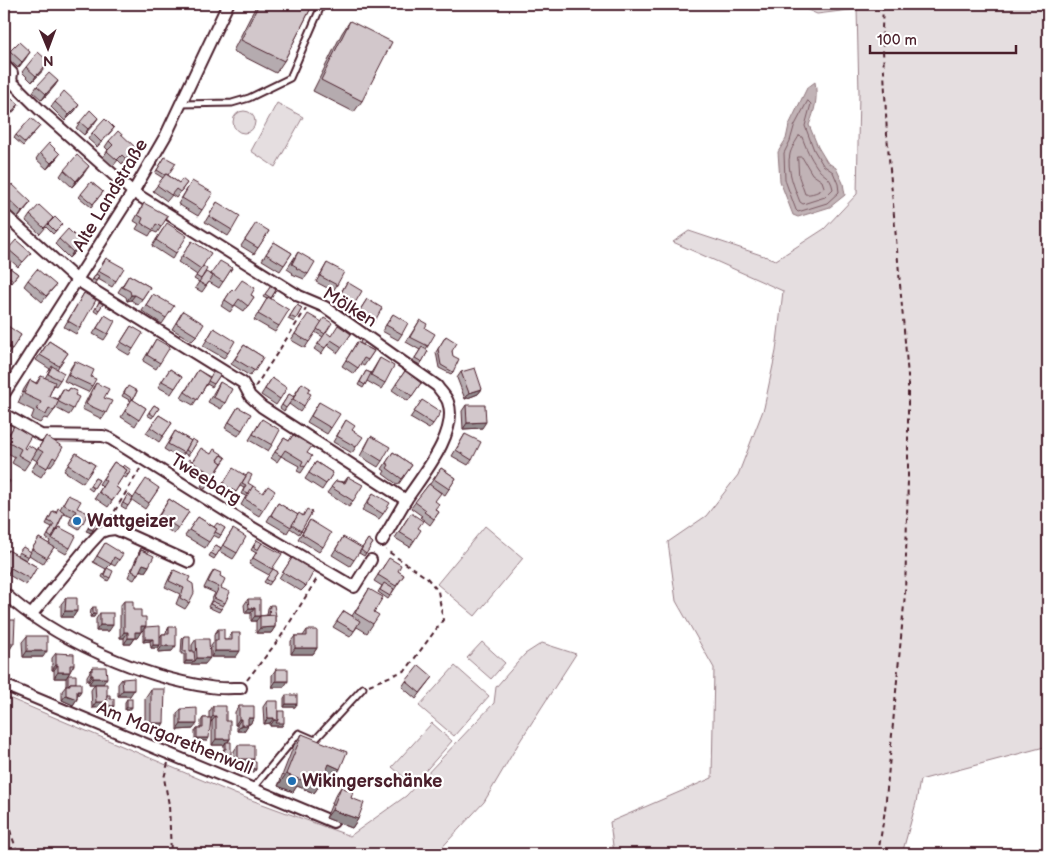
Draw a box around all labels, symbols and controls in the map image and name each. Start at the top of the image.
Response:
north arrow [22,22,72,72]
scale bar [870,22,1016,54]
text: 100 m [877,31,917,50]
text: N [43,52,54,69]
street label: Alte Landstraße [69,135,152,255]
street label: Mölken [319,283,380,332]
street label: Tweebarg [167,449,245,509]
place label: Wattgeizer [87,511,177,532]
marker: Wattgeizer [71,515,83,527]
street label: Am Margarethenwall [94,698,256,779]
place label: Wikingerschänke [302,771,442,792]
marker: Wikingerschänke [286,775,298,787]

